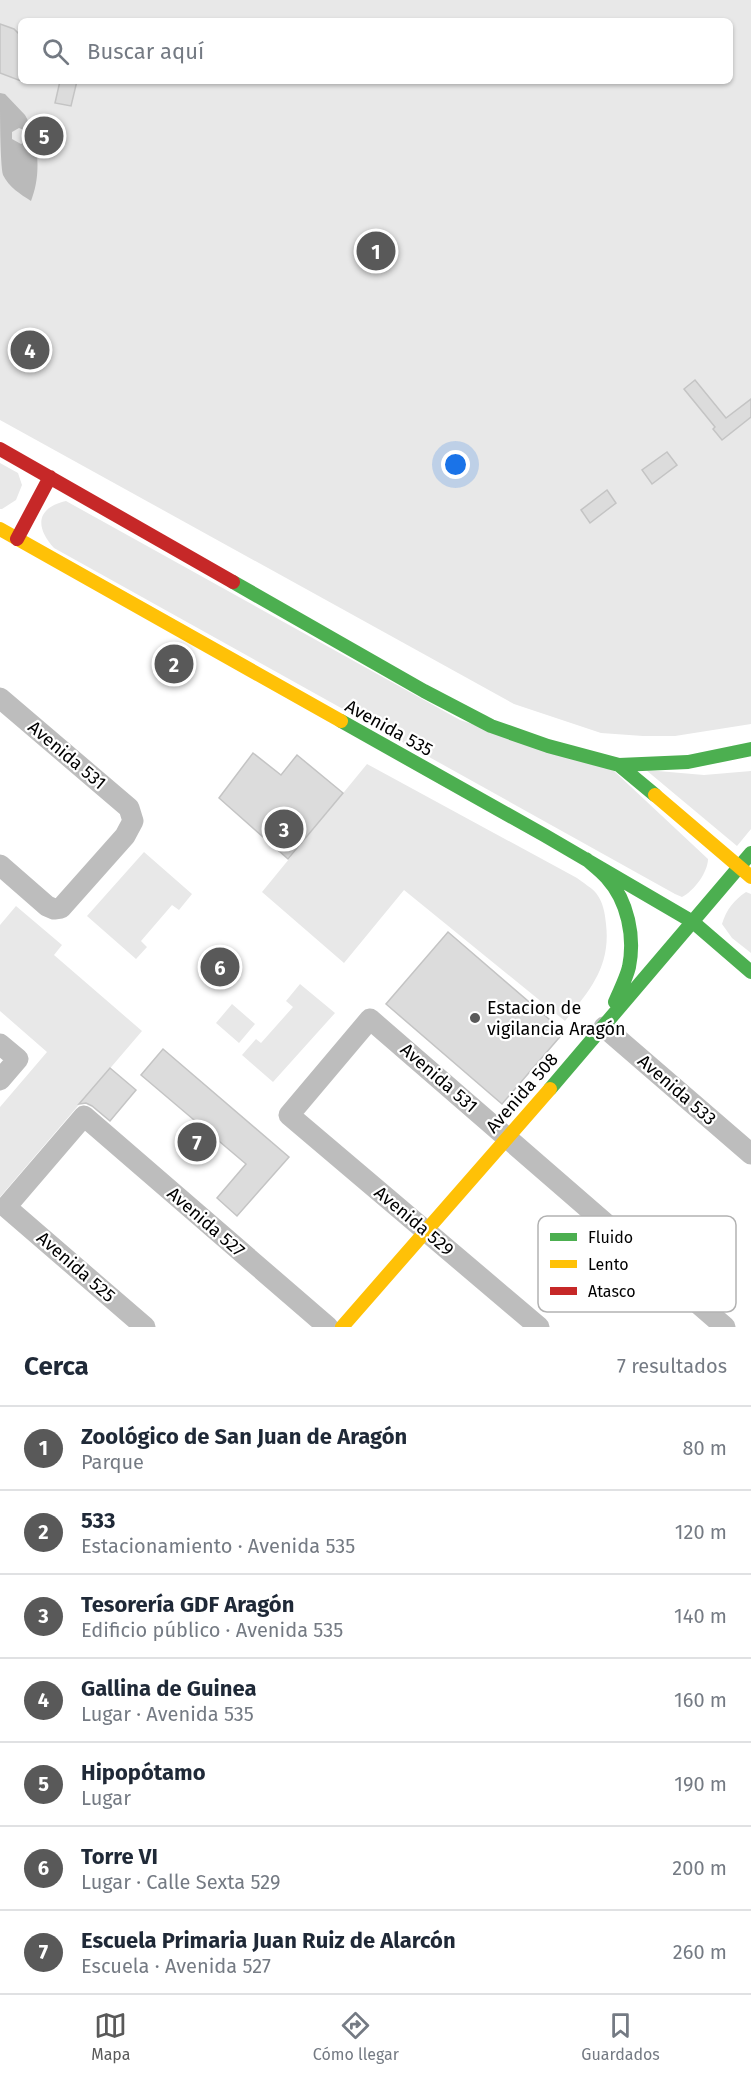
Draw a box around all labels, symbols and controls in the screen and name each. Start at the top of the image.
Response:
search box [18,18,733,84]
icon: search [39,35,72,68]
text: Buscar aquí [87,38,204,65]
pin: 5 [24,114,63,158]
pin: 1 [356,228,395,274]
pin: 4 [10,328,50,372]
your location [441,450,470,479]
pin: 2 [154,642,194,686]
street label: Avenida 535 [341,695,437,761]
street label: Avenida 531 [24,716,110,794]
pin: 3 [264,806,304,852]
pin: 6 [200,944,240,990]
place label: Estacion de vigilancia Aragón [487,997,626,1040]
marker: Estacion de vigilancia Aragón [468,1011,482,1025]
street label: Avenida 531 [396,1039,482,1117]
street label: Avenida 508 [481,1048,563,1138]
street label: Avenida 533 [633,1050,721,1130]
pin: 7 [178,1120,216,1164]
street label: Avenida 529 [370,1181,458,1261]
street label: Avenida 527 [163,1182,249,1262]
legend [538,1216,736,1312]
street label: Avenida 525 [32,1227,120,1307]
text: Fluido [588,1228,633,1247]
text: Lento [588,1255,629,1274]
text: Atasco [588,1282,636,1301]
text: Cerca [24,1351,89,1382]
text: 7 resultados [617,1354,727,1378]
text: Zoológico de San Juan de Aragón [81,1423,407,1450]
text: 1 [39,1436,48,1460]
text: 80 m [682,1436,727,1460]
text: Parque [81,1450,144,1474]
text: 533 [81,1507,115,1534]
text: 2 [38,1520,49,1544]
text: 120 m [675,1520,727,1544]
text: Estacionamiento · Avenida 535 [81,1534,355,1558]
text: Tesorería GDF Aragón [81,1591,294,1618]
text: 3 [38,1604,49,1628]
text: 140 m [674,1604,727,1628]
text: Edificio público · Avenida 535 [81,1618,343,1642]
text: Gallina de Guinea [81,1675,256,1702]
text: 4 [38,1688,49,1712]
text: 160 m [674,1688,727,1712]
text: Lugar · Avenida 535 [81,1702,254,1726]
text: Hipopótamo [81,1759,206,1786]
text: 5 [38,1772,49,1796]
text: 190 m [674,1772,727,1796]
text: Lugar [81,1786,131,1810]
text: Torre VI [81,1843,158,1870]
text: 6 [38,1856,49,1880]
text: 200 m [672,1856,727,1880]
text: Lugar · Calle Sexta 529 [81,1870,280,1894]
text: Escuela Primaria Juan Ruiz de Alarcón [81,1927,456,1954]
text: 7 [39,1940,48,1964]
text: 260 m [673,1940,727,1964]
text: Escuela · Avenida 527 [81,1954,271,1978]
tab: Mapa [91,2009,130,2064]
tab: Cómo llegar [313,2009,399,2064]
tab: Guardados [581,2009,660,2064]

